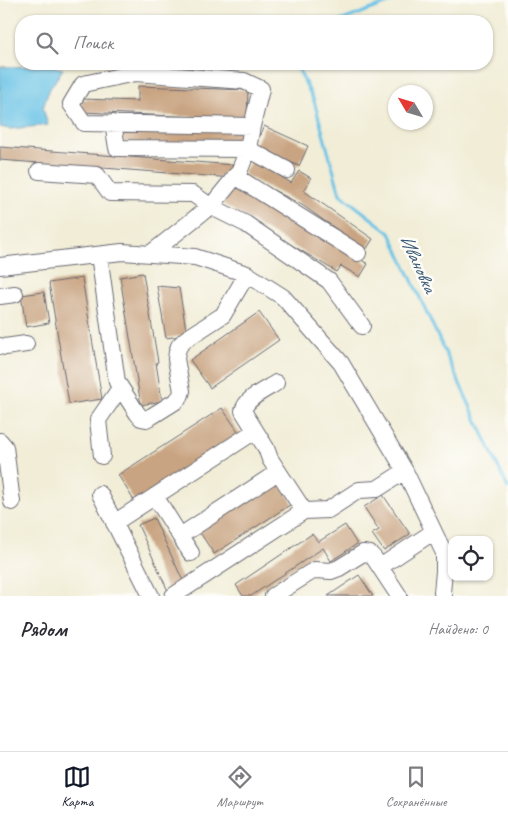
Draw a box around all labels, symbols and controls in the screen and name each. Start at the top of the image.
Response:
search box [15,15,493,70]
icon: search [33,29,61,57]
text: Поиск [73,31,113,55]
north arrow [388,85,433,130]
water label: Ивановка [394,231,443,298]
map controls [448,536,493,581]
button: locate [448,536,493,581]
text: Рядом [20,616,67,642]
text: Найдено: 0 [428,619,488,639]
tab: Карта [61,763,94,810]
tab: Маршрут [216,763,263,810]
tab: Сохранённые [386,763,446,810]

